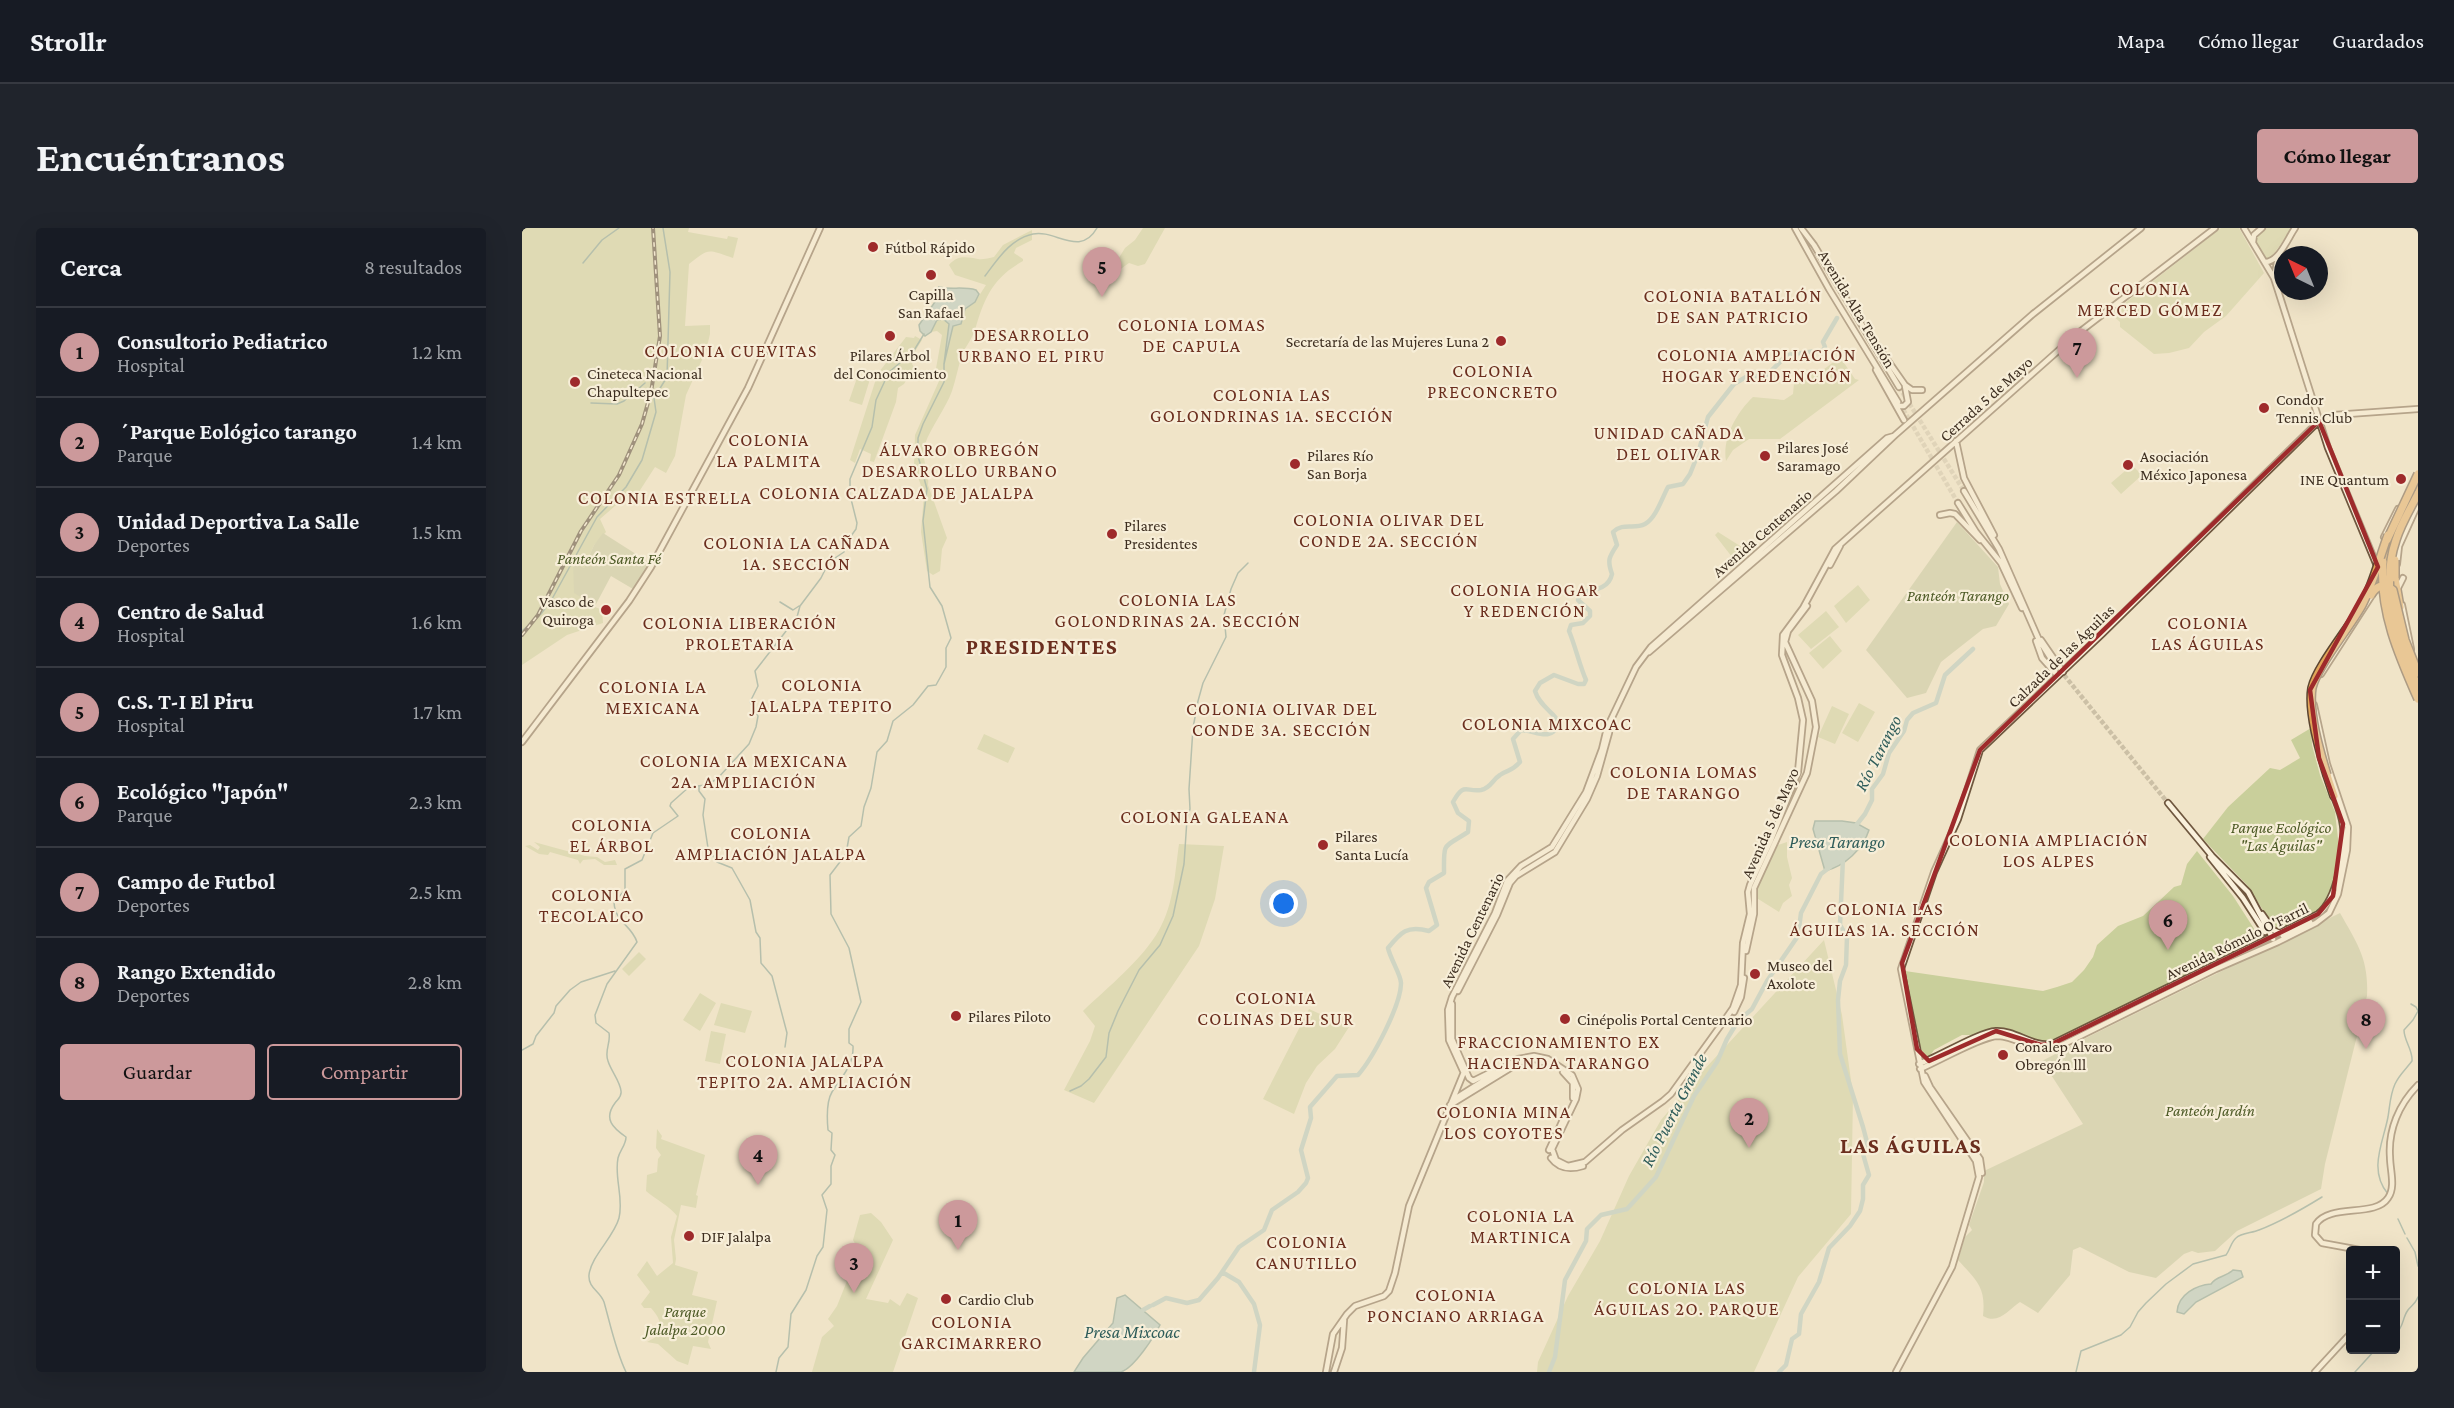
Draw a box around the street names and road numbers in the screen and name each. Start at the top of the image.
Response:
street label: Avenida Alta Tensión [1815,247,1899,371]
street label: Cerrada 5 de Mayo [1936,353,2036,446]
street label: Avenida Centenario [1709,485,1815,581]
street label: Calzada de las Águilas [2005,601,2118,712]
street label: Avenida 5 de Mayo [1738,765,1803,881]
street label: Avenida Centenario [1437,870,1507,990]
street label: Avenida Rómulo O'Farril [2163,899,2311,983]

